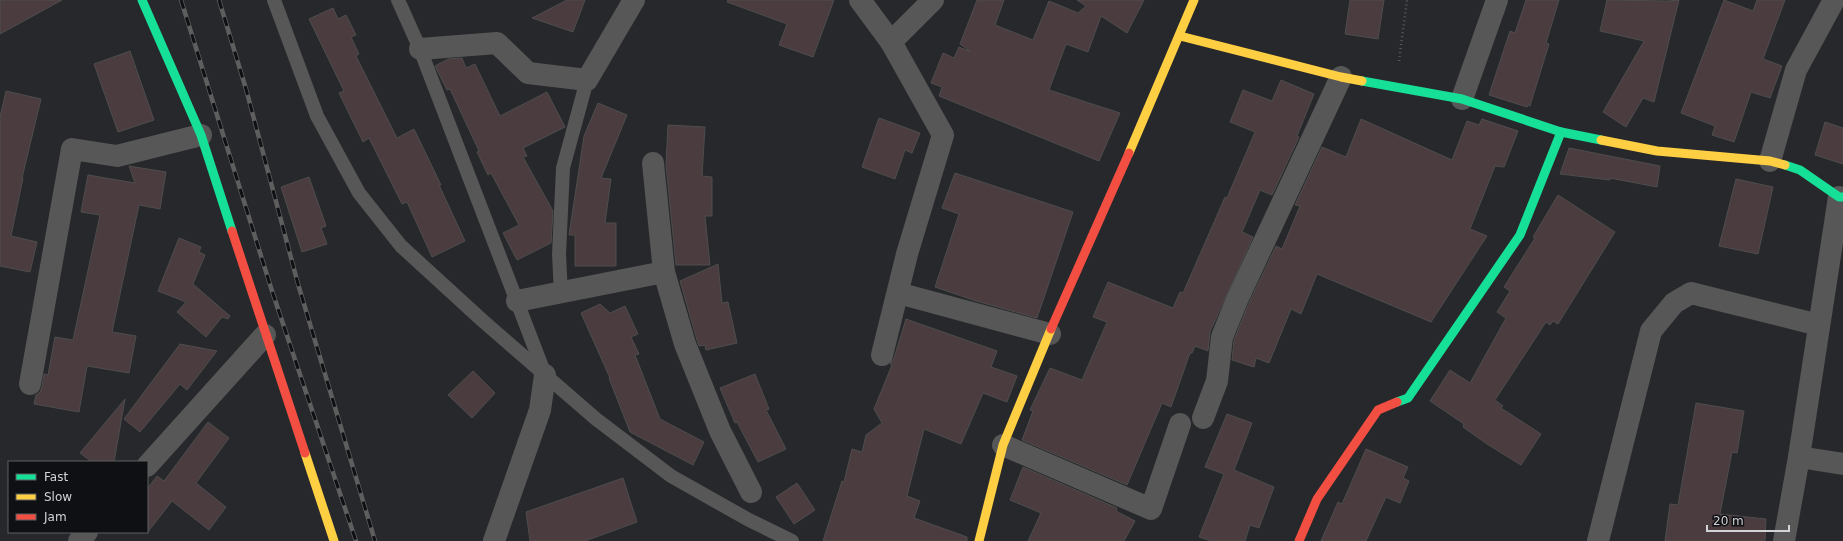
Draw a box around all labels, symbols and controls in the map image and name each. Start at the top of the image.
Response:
legend [8,461,148,533]
text: Fast [44,470,68,484]
text: Slow [44,490,72,504]
scale bar [1707,507,1789,533]
text: Jam [43,510,67,524]
text: 20 m [1713,514,1744,528]

